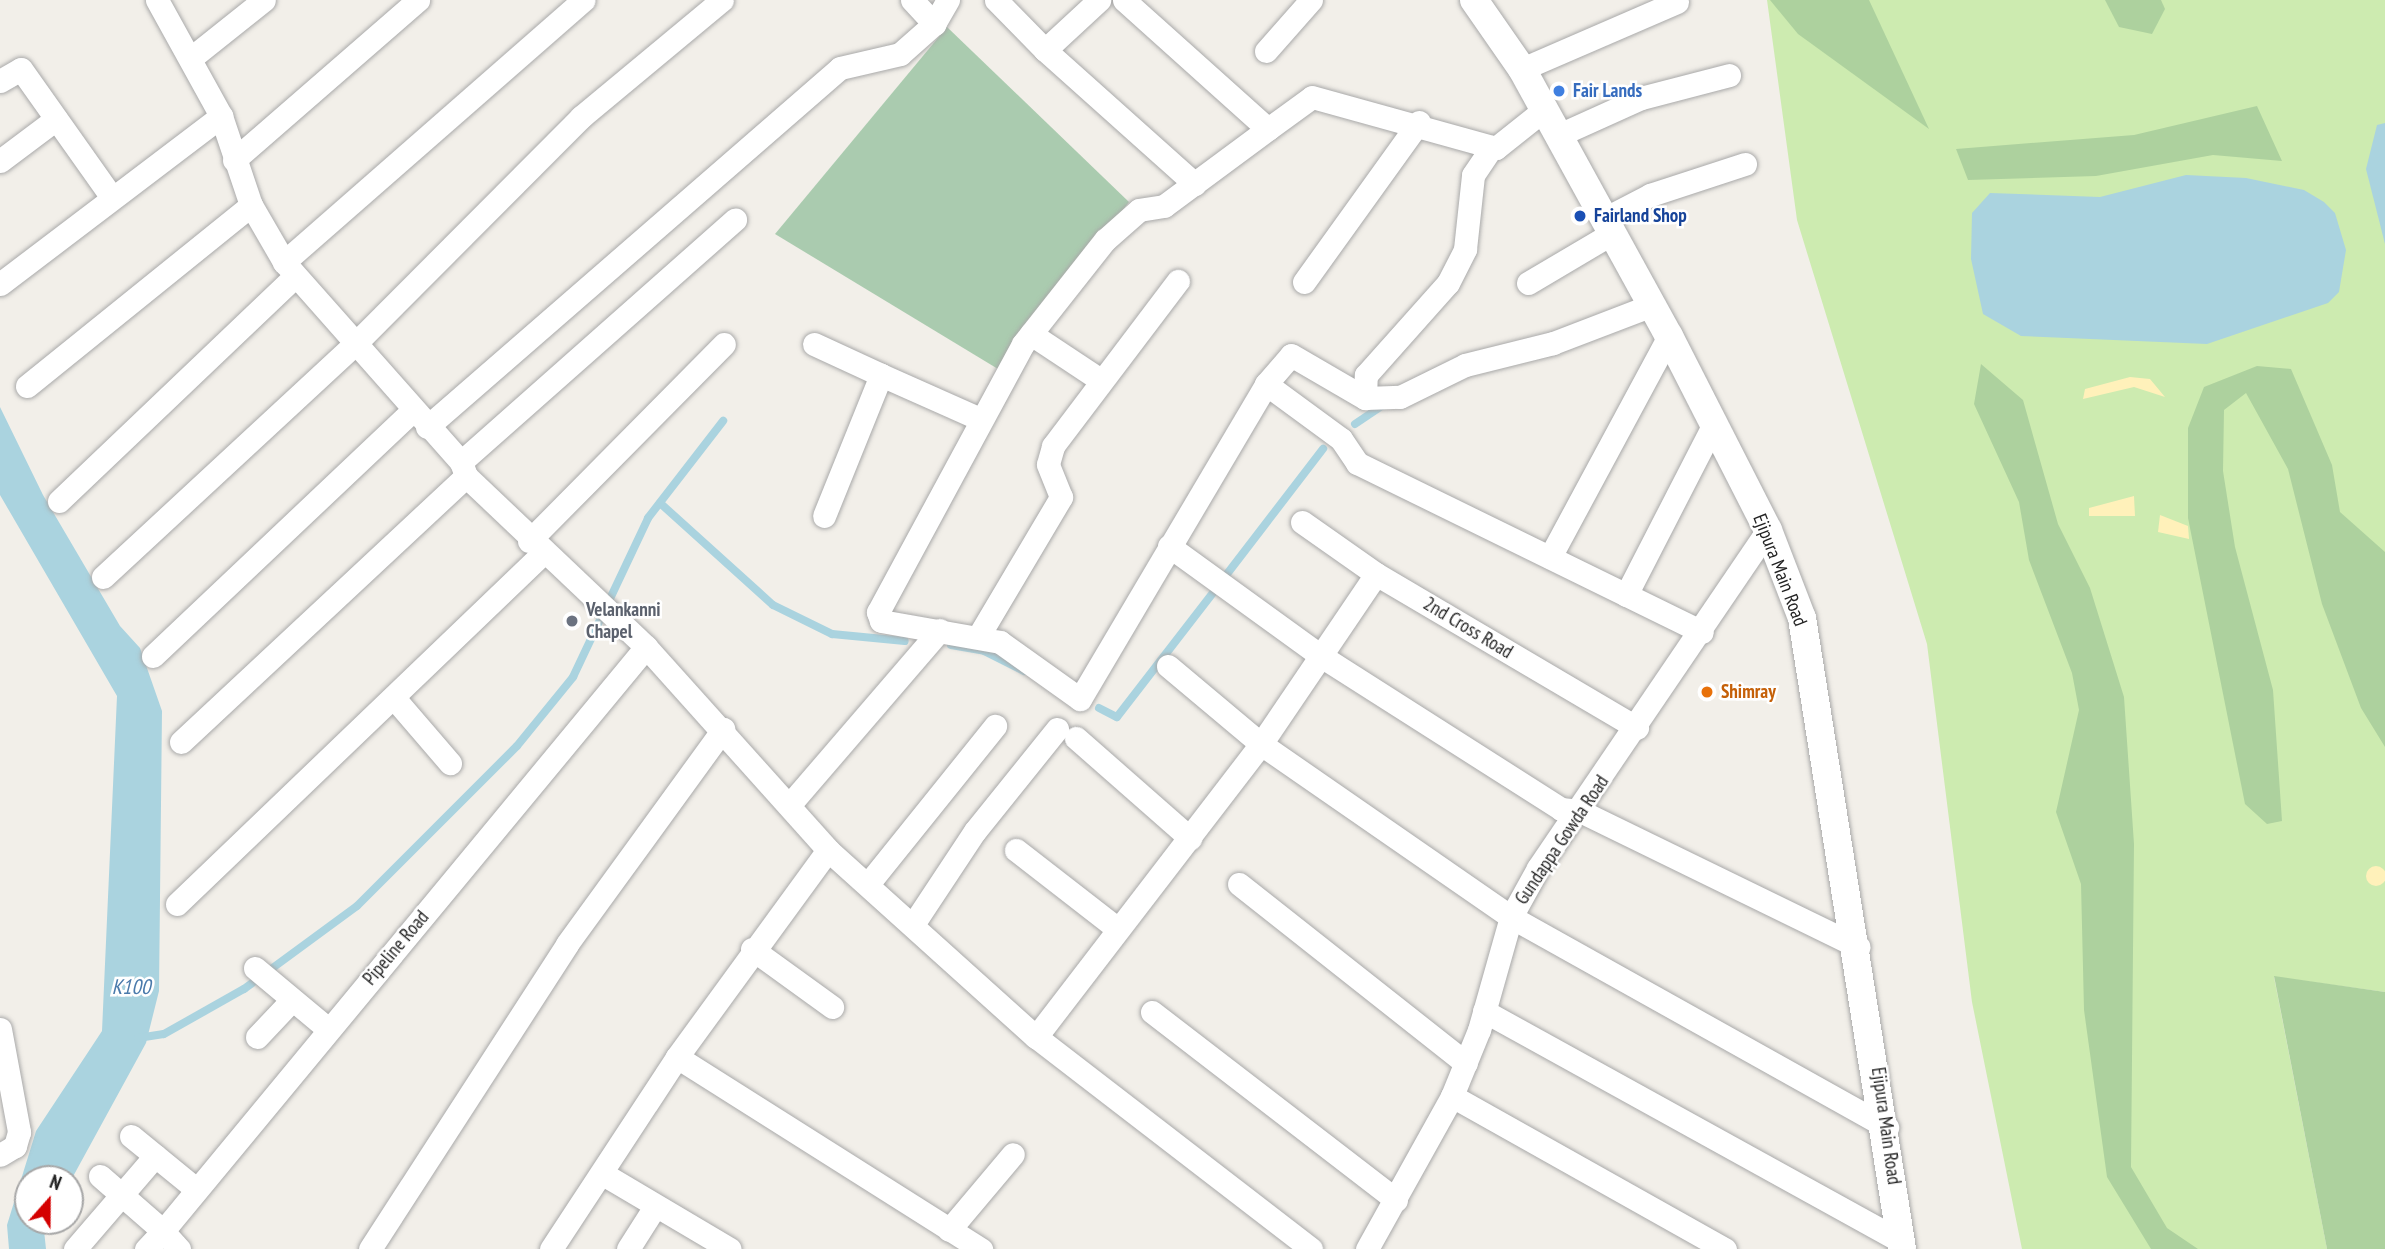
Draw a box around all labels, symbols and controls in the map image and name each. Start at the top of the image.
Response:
place label: Fair Lands [1573,80,1642,102]
marker: Fair Lands [1551,83,1567,99]
place label: Fairland Shop [1594,205,1687,227]
marker: Fairland Shop [1572,208,1588,224]
street label: Ejipura Main Road [1748,511,1812,629]
street label: 2nd Cross Road [1419,592,1517,664]
place label: Velankanni Chapel [586,599,660,643]
marker: Velankanni Chapel [564,613,580,629]
place label: Shimray [1721,681,1776,703]
marker: Shimray [1699,684,1715,700]
street label: Gundappa Gowda Road [1510,771,1614,909]
street label: Pipeline Road [358,906,434,990]
water label: K100 [112,974,150,1000]
street label: Ejipura Main Road [1866,1066,1906,1186]
north arrow [14,1165,84,1235]
text: N [47,1169,65,1195]

